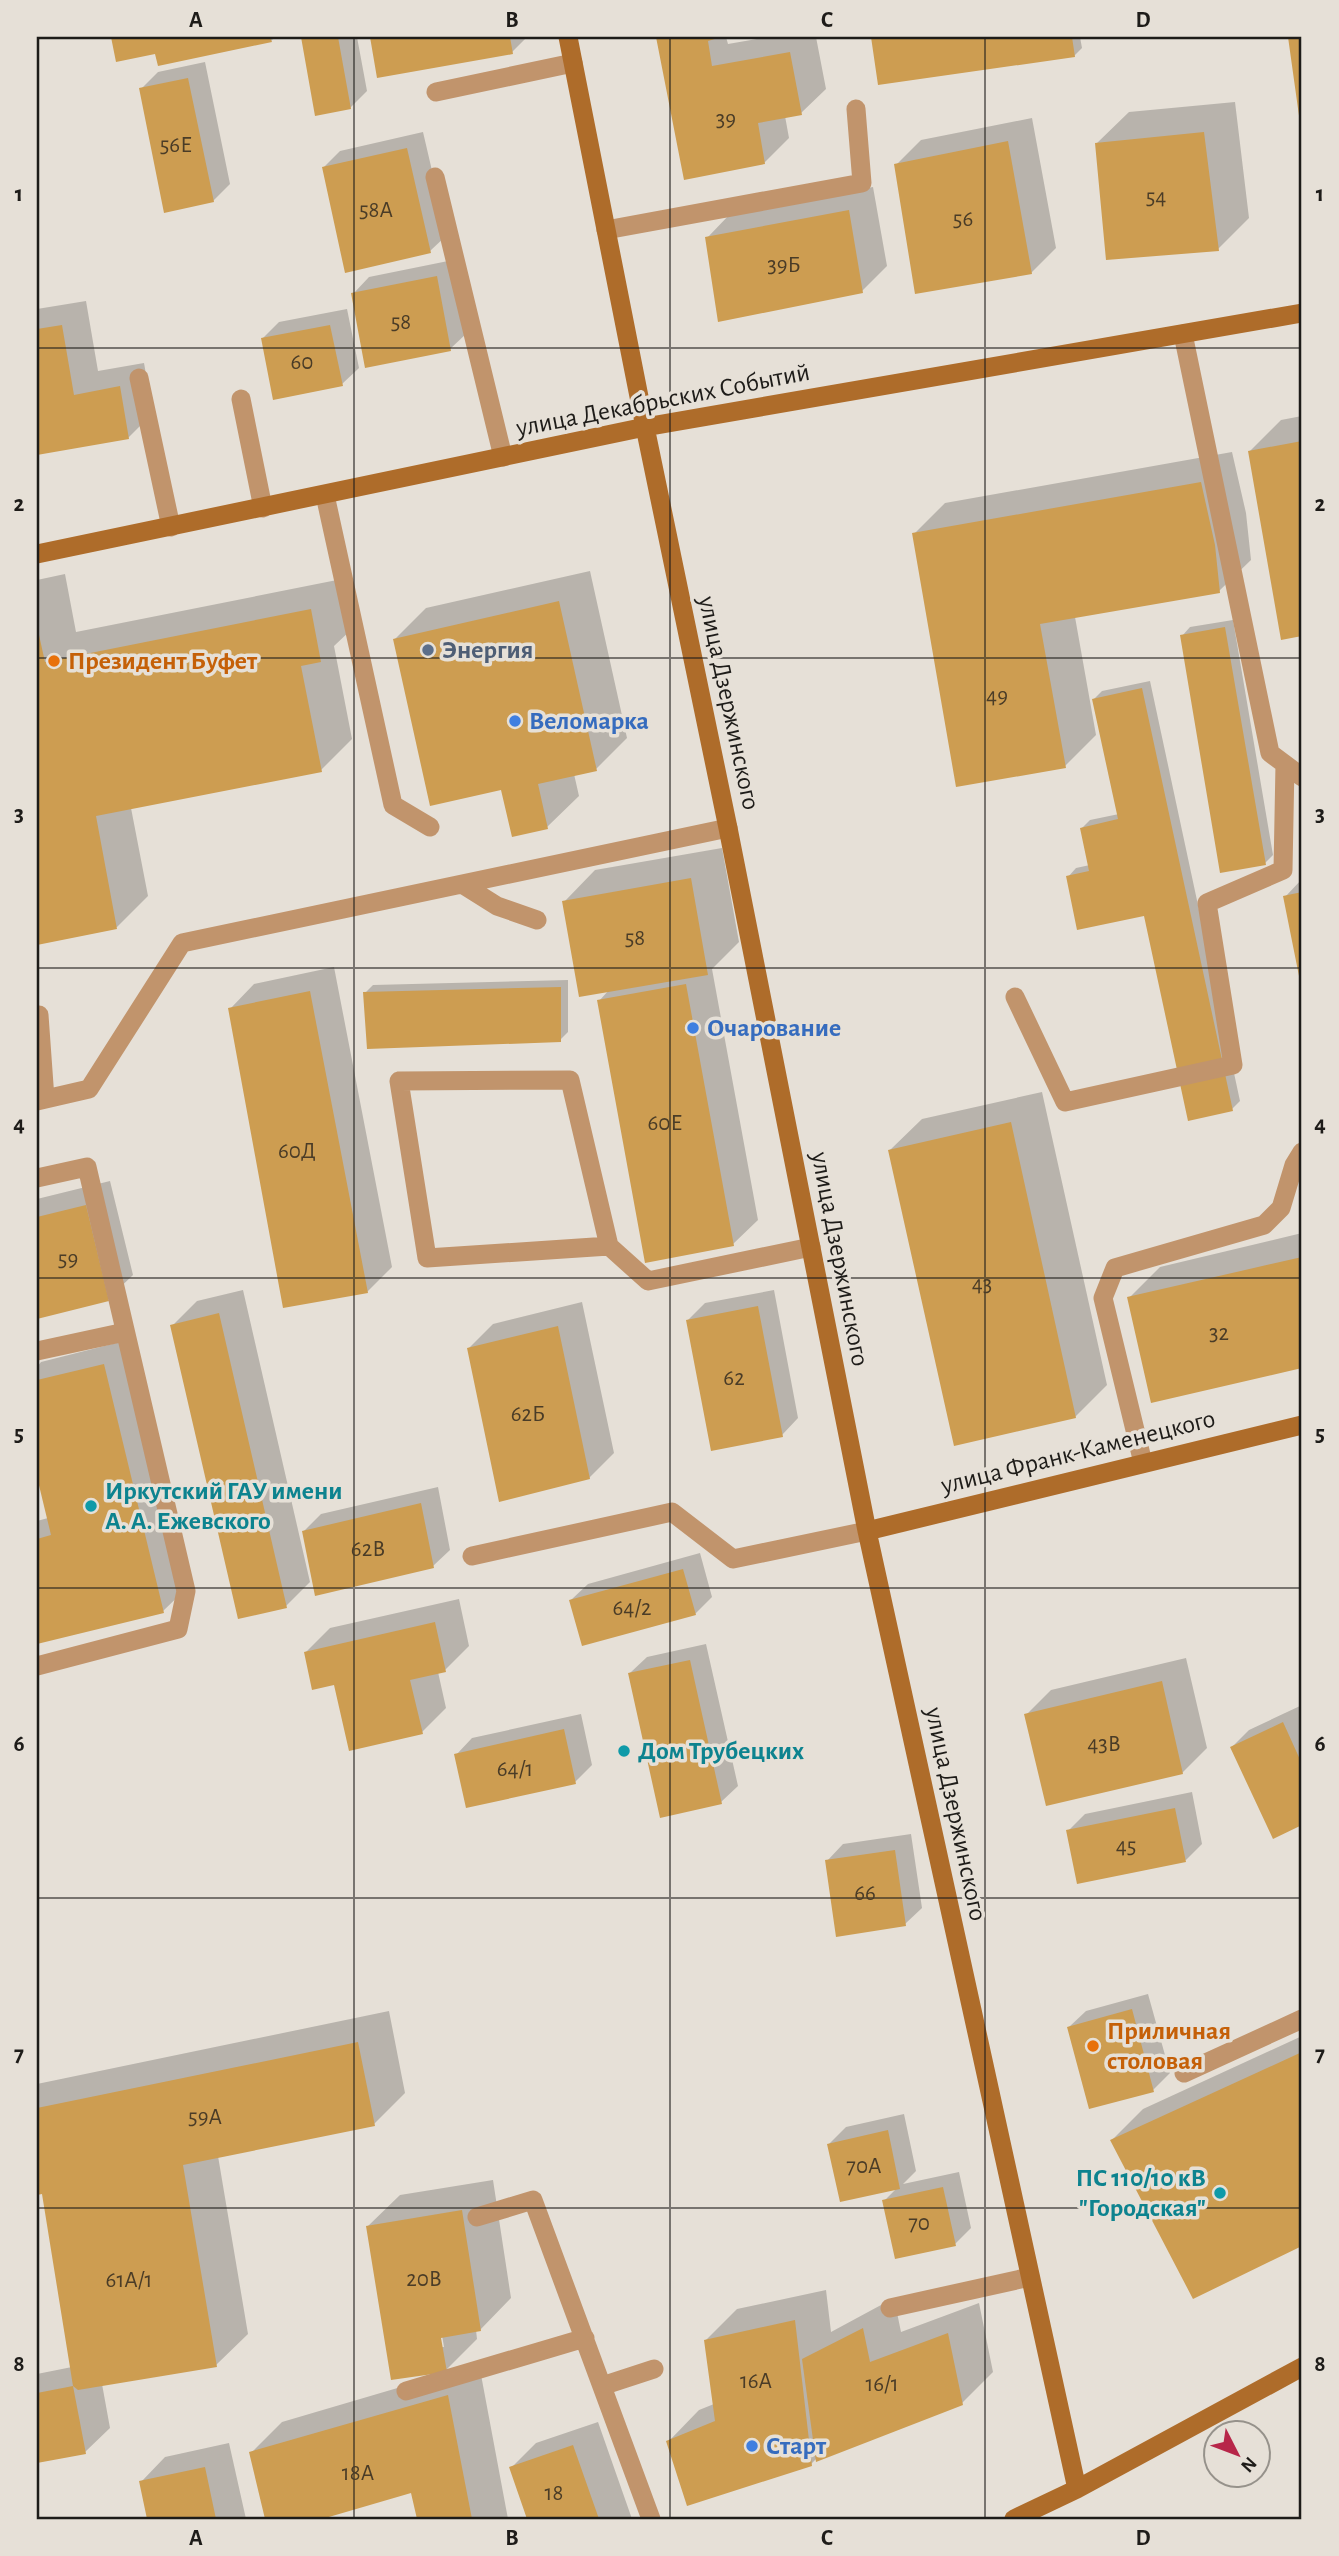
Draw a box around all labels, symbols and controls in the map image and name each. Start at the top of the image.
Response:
text: A [189,9,203,32]
text: B [505,9,519,32]
text: C [821,9,833,32]
text: D [1135,9,1151,32]
house number: 39 [716,108,736,131]
house number: 56Е [160,134,192,157]
text: 1 [15,183,23,206]
text: 1 [1316,183,1324,206]
house number: 54 [1146,186,1166,209]
house number: 58А [359,199,393,222]
house number: 56 [953,208,973,231]
house number: 39Б [767,254,801,277]
house number: 58 [391,311,411,334]
house number: 60 [291,351,313,374]
street label: улица Декабрьских Событий [513,359,812,441]
text: 2 [14,493,25,516]
text: 2 [1315,493,1326,516]
street label: улица Дзержинского [693,593,764,812]
place label: Энергия [442,637,533,663]
marker: Энергия [420,642,436,658]
place label: Президент Буфет [68,648,258,674]
marker: Президент Буфет [46,653,62,669]
house number: 49 [986,685,1008,708]
place label: Веломарка [529,708,649,734]
marker: Веломарка [507,713,523,729]
text: 3 [14,803,24,826]
text: 3 [1315,803,1325,826]
house number: 58 [625,927,645,950]
place label: Очарование [707,1015,841,1041]
marker: Очарование [685,1020,701,1036]
house number: 60Е [647,1112,683,1135]
text: 4 [13,1113,25,1136]
text: 4 [1314,1113,1326,1136]
house number: 60Д [278,1140,316,1163]
street label: улица Дзержинского [806,1149,874,1368]
house number: 59 [58,1248,78,1271]
house number: 43 [972,1273,992,1296]
house number: 32 [1209,1322,1229,1345]
house number: 62 [723,1367,745,1390]
house number: 62Б [511,1403,545,1426]
street label: улица Франк-Каменецкого [937,1405,1218,1499]
text: 5 [14,1423,24,1446]
text: 5 [1315,1423,1325,1446]
place label: Иркутский ГАУ имени А. А. Ежевского [105,1478,343,1534]
marker: Иркутский ГАУ имени А. А. Ежевского [83,1498,99,1514]
house number: 62В [351,1538,385,1561]
house number: 64/2 [613,1597,651,1620]
street label: улица Дзержинского [920,1704,991,1923]
text: 6 [13,1733,25,1756]
house number: 43В [1087,1733,1121,1756]
text: 6 [1314,1733,1326,1756]
place label: Дом Трубецких [638,1738,804,1764]
marker: Дом Трубецких [616,1743,632,1759]
house number: 64/1 [497,1758,533,1781]
house number: 45 [1116,1835,1136,1858]
house number: 66 [854,1882,876,1905]
place label: Приличная столовая [1107,2018,1231,2074]
marker: Приличная столовая [1085,2038,1101,2054]
text: 7 [14,2043,24,2066]
text: 7 [1315,2043,1325,2066]
house number: 59А [188,2106,222,2129]
house number: 70А [846,2155,882,2178]
place label: ПС 110/10 кВ "Городская" [1076,2165,1206,2221]
marker: ПС 110/10 кВ "Городская" [1212,2185,1228,2201]
house number: 70 [908,2212,930,2235]
house number: 20В [406,2268,442,2291]
house number: 61А/1 [106,2269,152,2292]
text: 8 [13,2353,25,2376]
text: 8 [1314,2353,1326,2376]
house number: 16А [740,2370,772,2393]
house number: 16/1 [865,2373,899,2396]
north arrow [1202,2420,1272,2490]
place label: Старт [766,2433,827,2459]
marker: Старт [744,2438,760,2454]
text: N [1237,2453,1260,2476]
house number: 18А [342,2462,374,2485]
house number: 18 [545,2482,563,2505]
text: A [189,2527,203,2550]
text: B [505,2527,519,2550]
text: C [821,2527,833,2550]
text: D [1135,2527,1151,2550]

